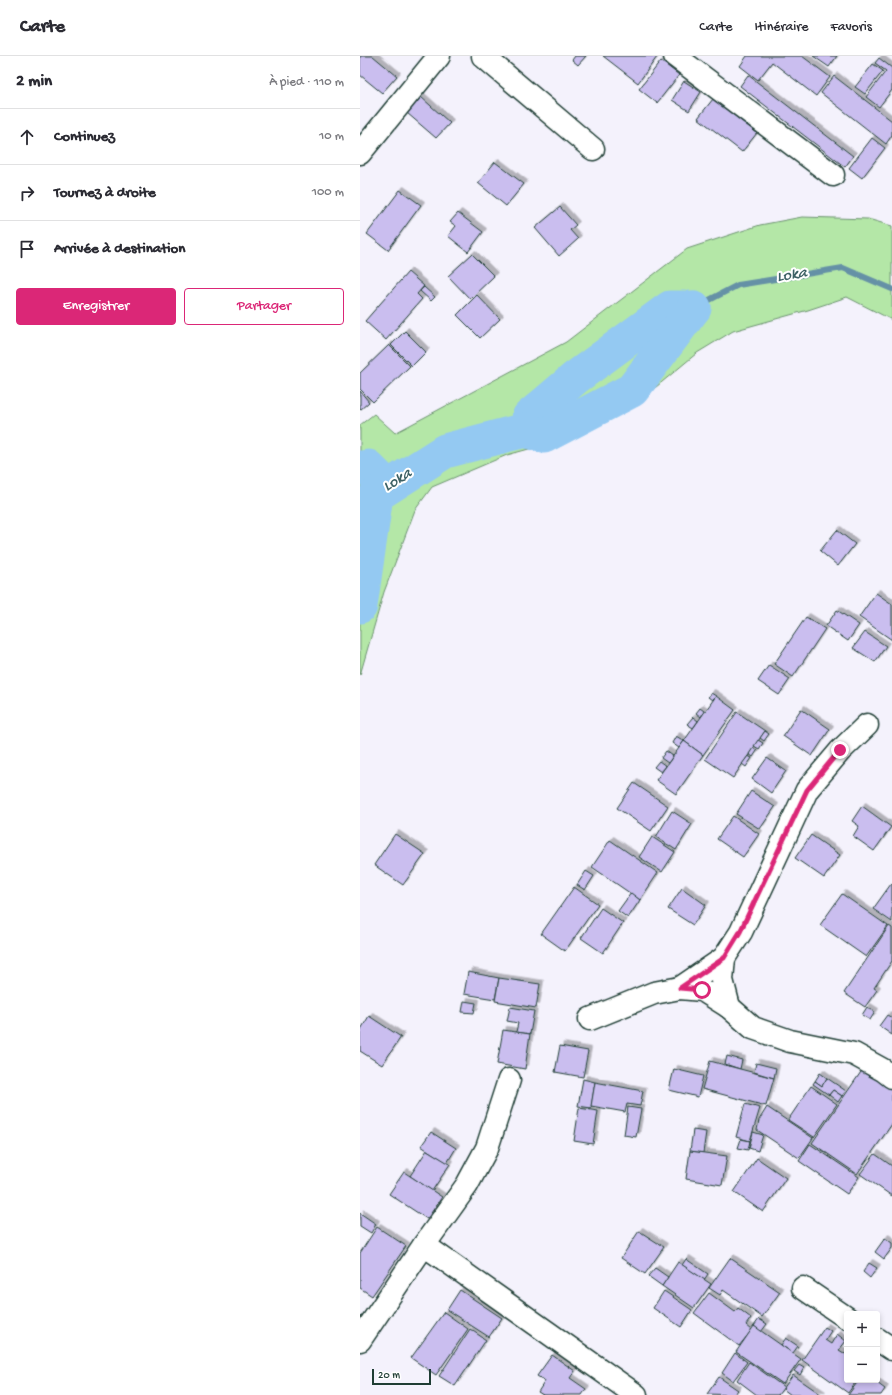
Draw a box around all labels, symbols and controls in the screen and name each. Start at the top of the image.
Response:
text: Carte [20,16,65,39]
text: Carte [699,19,733,36]
text: Itinéraire [755,19,808,36]
text: Favoris [830,19,872,36]
text: 2 min [16,72,52,92]
text: À pied · 110 m [269,75,344,90]
icon: ahead [16,126,38,148]
text: Continuez [54,128,115,146]
text: 10 m [319,129,344,144]
icon: right [16,182,38,204]
text: Tournez à droite [54,184,156,202]
text: 100 m [312,185,344,200]
icon: arrive [16,238,38,260]
text: Arrivée à destination [54,240,185,258]
water label: Loka [776,264,809,288]
button: Enregistrer [16,288,176,325]
button: Partager [184,288,344,325]
water label: Loka [380,464,417,497]
route end [831,741,849,759]
route start [693,981,711,999]
map controls [844,1311,880,1383]
button: + [844,1311,880,1347]
button: − [844,1347,880,1383]
scale bar [372,1367,431,1386]
text: 20 m [378,1370,400,1382]

